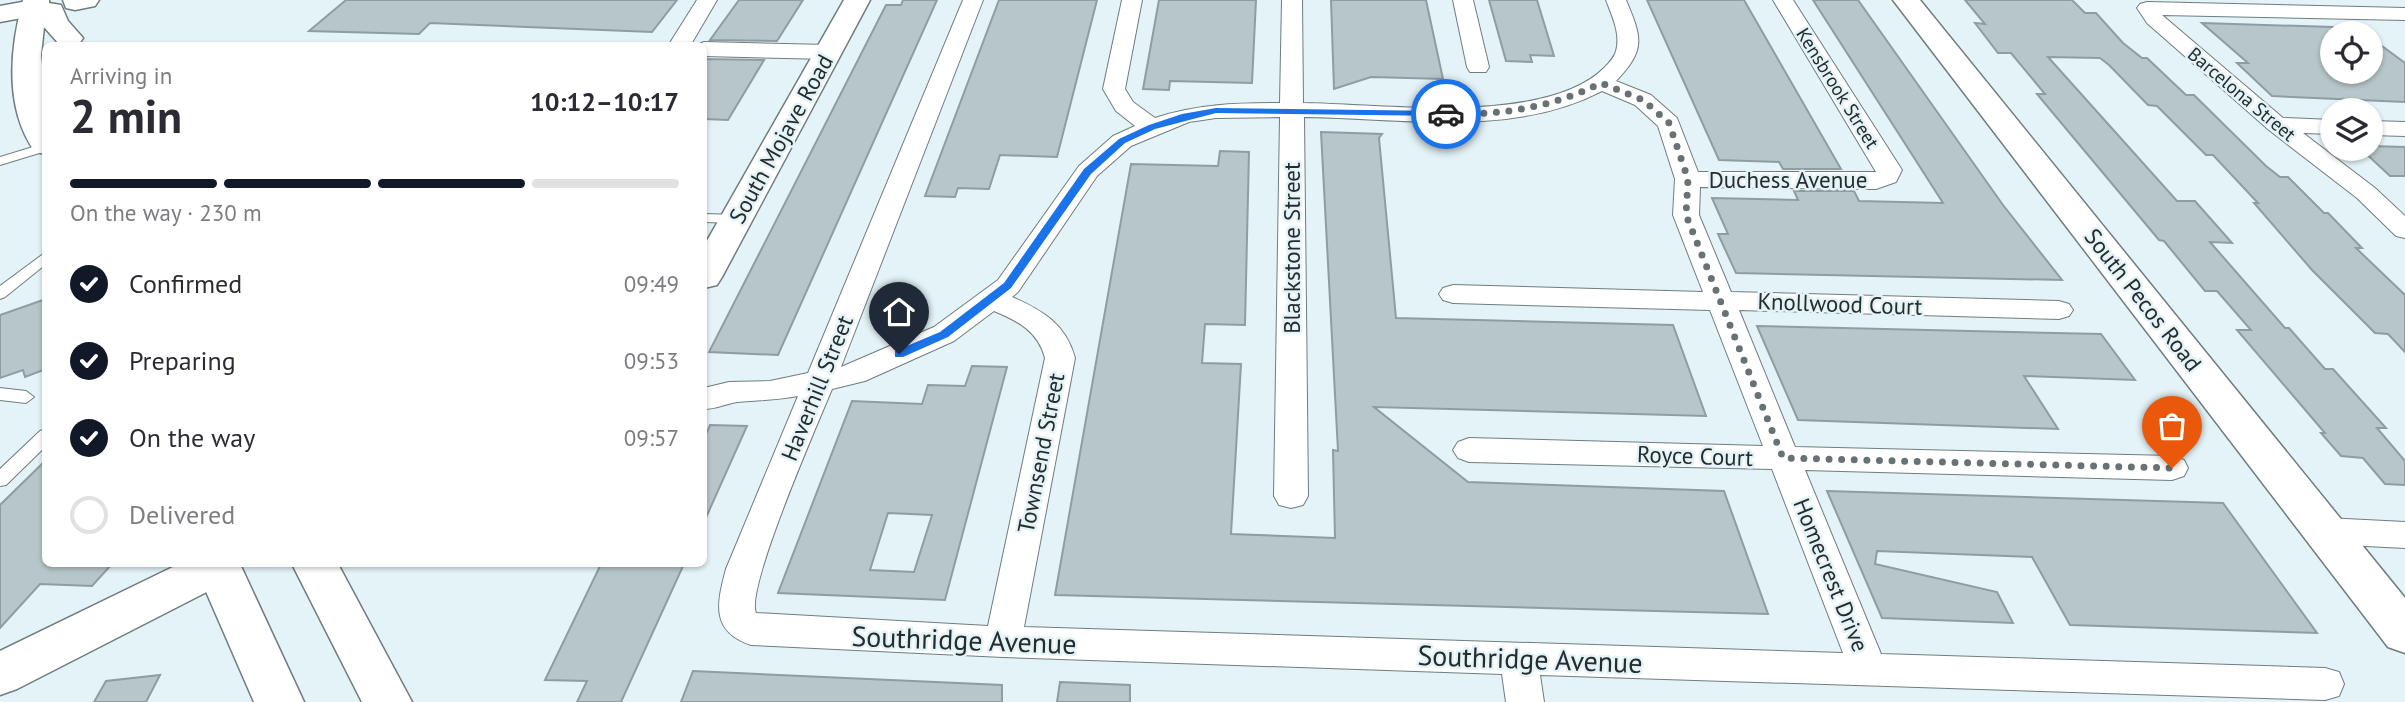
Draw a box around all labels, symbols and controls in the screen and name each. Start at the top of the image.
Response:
map controls [2320,21,2383,161]
button: locate [2320,21,2383,84]
street label: Kensbrook Street [1791,23,1885,153]
street label: Barcelona Street [2183,42,2301,147]
street label: South Mojave Road [722,49,839,228]
text: Arriving in [70,61,172,90]
courier [1411,79,1481,149]
text: 10:12–10:17 [530,85,679,118]
text: 2 min [70,86,182,146]
icon: car [1427,95,1465,133]
button: layers [2320,98,2383,161]
street label: Blackstone Street [1277,162,1306,334]
street label: Duchess Avenue [1709,165,1867,194]
text: On the way · 230 m [70,198,262,227]
street label: South Pecos Road [2079,222,2208,377]
icon: check [70,265,108,303]
text: Confirmed [129,267,242,300]
text: 09:49 [624,269,679,298]
pin [869,282,929,354]
street label: Knollwood Court [1757,286,1923,321]
icon: home [880,293,918,331]
street label: Haverhill Street [774,311,859,465]
icon: check [70,342,108,380]
text: Preparing [129,344,236,377]
text: 09:53 [624,346,679,375]
street label: Townsend Street [1011,370,1070,535]
pin [2142,396,2202,468]
icon: bag [2153,407,2191,445]
icon: check [70,419,108,457]
text: On the way [129,421,255,454]
text: 09:57 [624,423,679,452]
street label: Royce Court [1636,439,1754,472]
street label: Homecrest Drive [1788,494,1875,656]
text: Delivered [129,498,235,531]
street label: Southridge Avenue [851,617,1077,662]
street label: Southridge Avenue [1417,636,1643,681]

